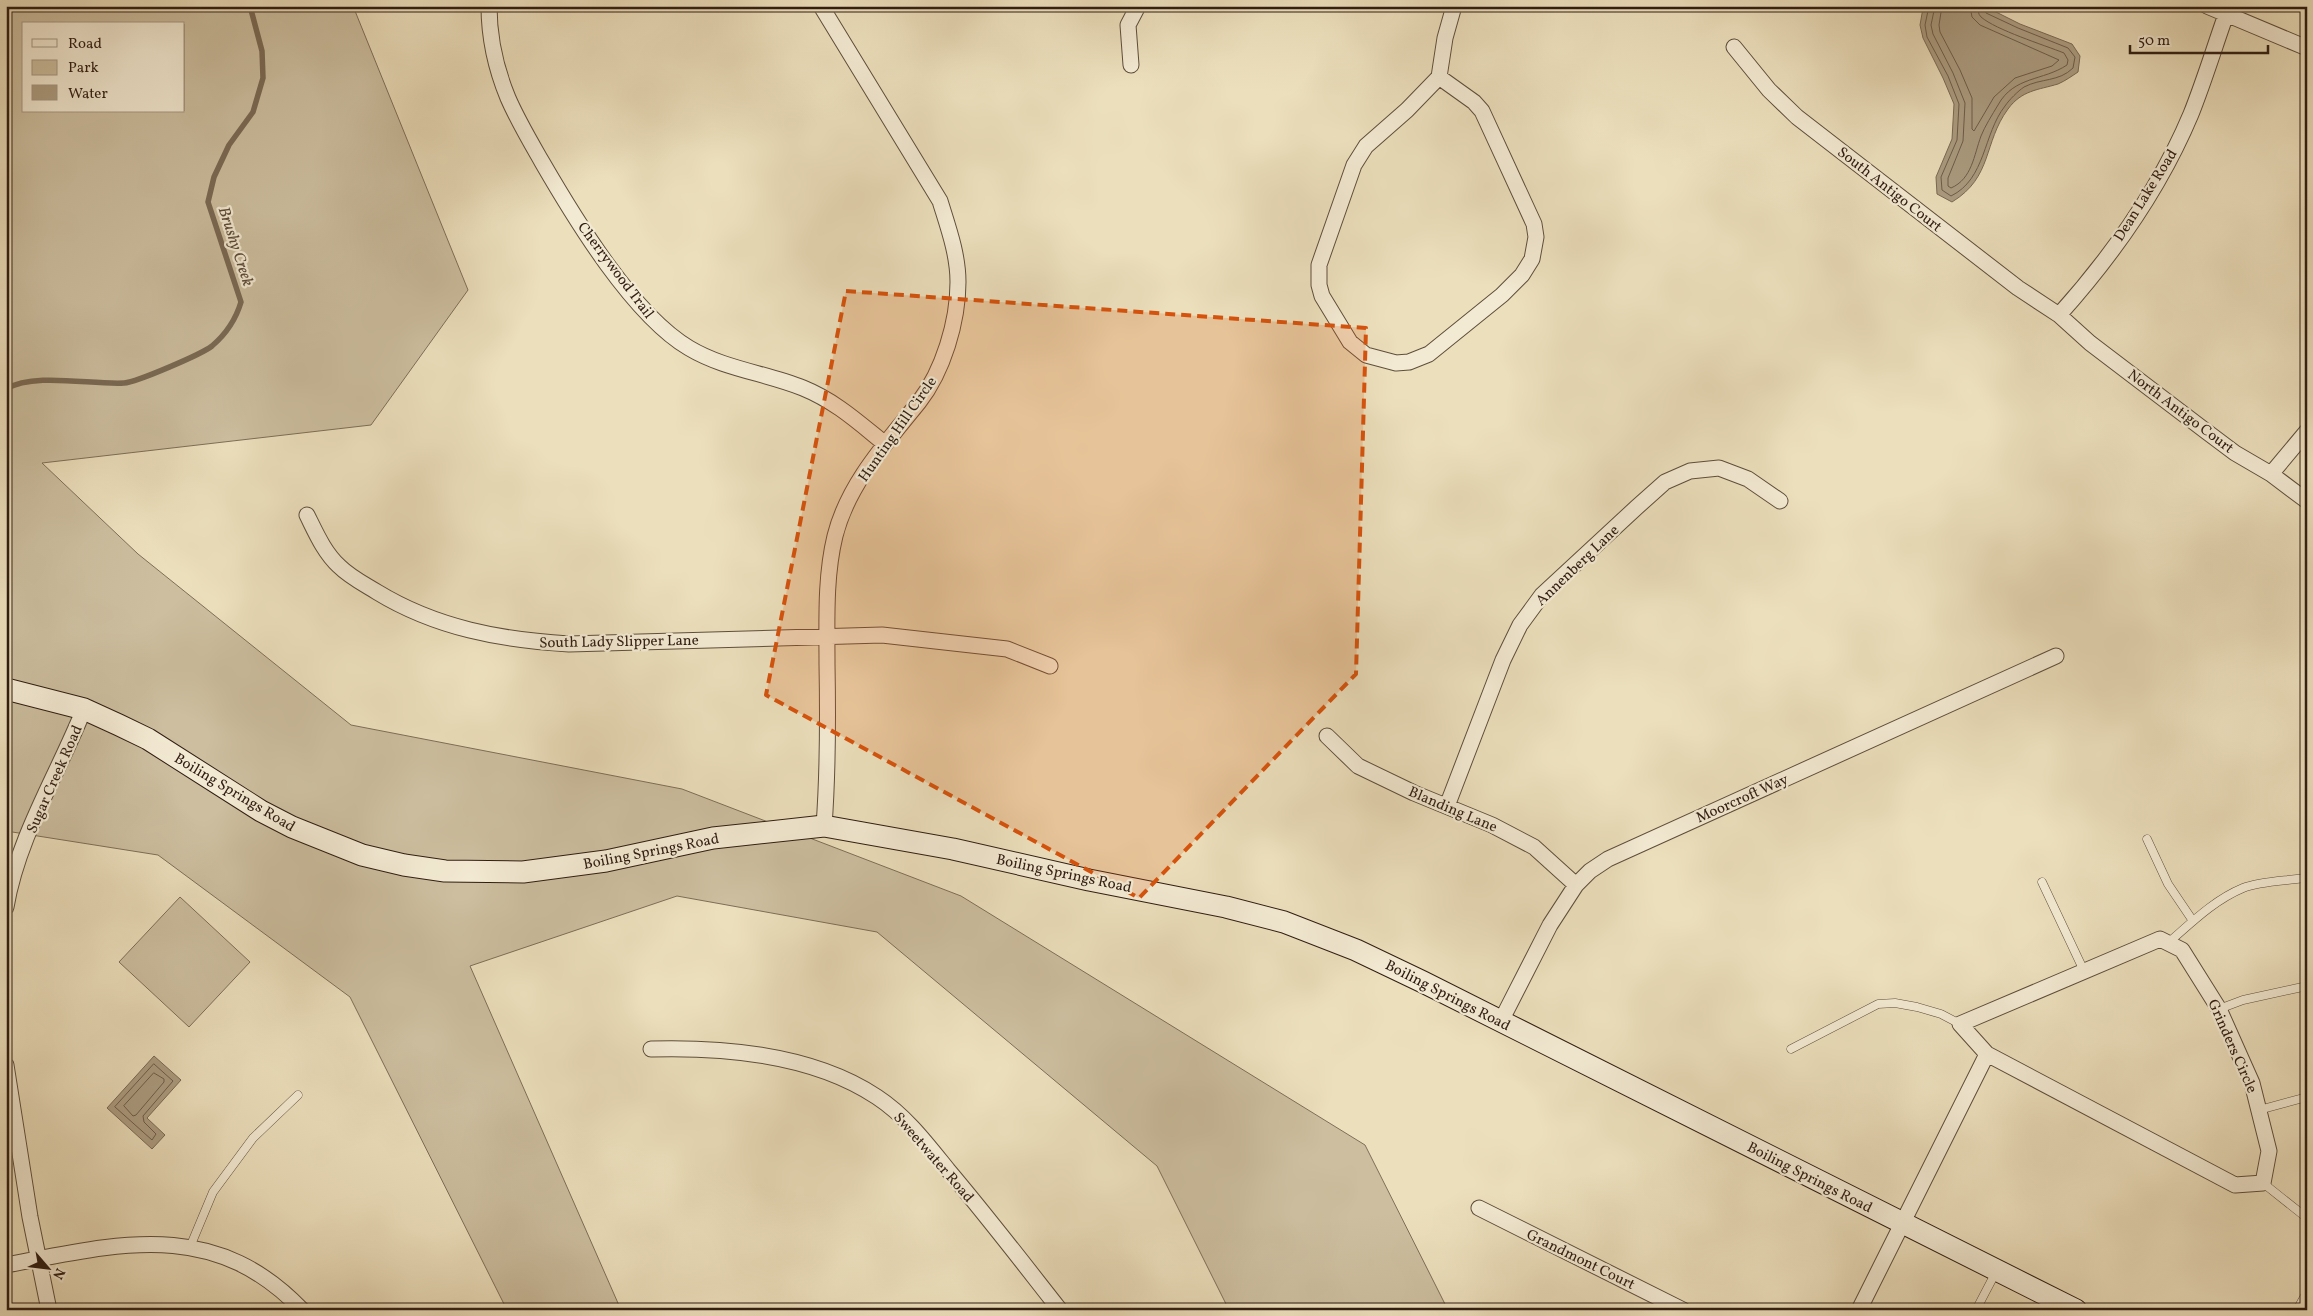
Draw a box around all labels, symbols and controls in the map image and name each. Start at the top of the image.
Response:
legend [22,22,185,112]
scale bar [2130,22,2268,54]
text: 50 m [2138,31,2170,52]
text: Road [68,34,102,55]
text: Park [68,58,99,79]
text: Water [68,84,108,105]
street label: South Antigo Court [1832,143,1946,238]
street label: Dean Lake Road [2109,146,2183,246]
water label: Brushy Creek [212,204,258,290]
street label: Cherrywood Trail [572,218,658,324]
street label: North Antigo Court [2123,365,2238,459]
street label: Hunting Hill Circle [854,373,943,487]
street label: Annenberg Lane [1532,521,1624,611]
street label: South Lady Slipper Lane [539,631,699,654]
street label: Sugar Creek Road [22,722,89,837]
street label: Boiling Springs Road [170,749,299,838]
street label: Moorcroft Way [1693,770,1792,829]
street label: Blanding Lane [1405,782,1500,839]
street label: Boiling Springs Road [582,829,721,876]
street label: Boiling Springs Road [994,850,1133,899]
street label: Boiling Springs Road [1381,956,1514,1037]
street label: Grinders Circle [2202,996,2262,1097]
street label: Sweetwater Road [888,1108,978,1208]
street label: Boiling Springs Road [1743,1138,1876,1219]
street label: Grandmont Court [1523,1225,1638,1296]
north arrow [22,1244,72,1294]
text: N [47,1264,69,1282]

